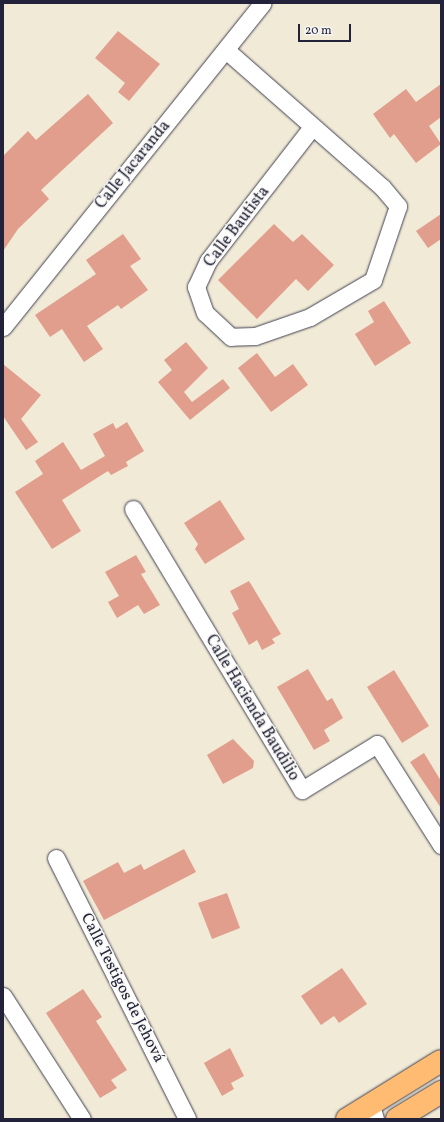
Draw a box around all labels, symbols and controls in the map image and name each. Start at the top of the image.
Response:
scale bar [300,16,353,42]
text: 20 m [305,23,332,39]
street label: Calle Jacaranda [91,117,175,213]
street label: Calle Bautista [200,183,274,271]
street label: Calle Hacienda Baudilio [201,631,303,785]
street label: Calle Testigos de Jehová [76,910,168,1066]

